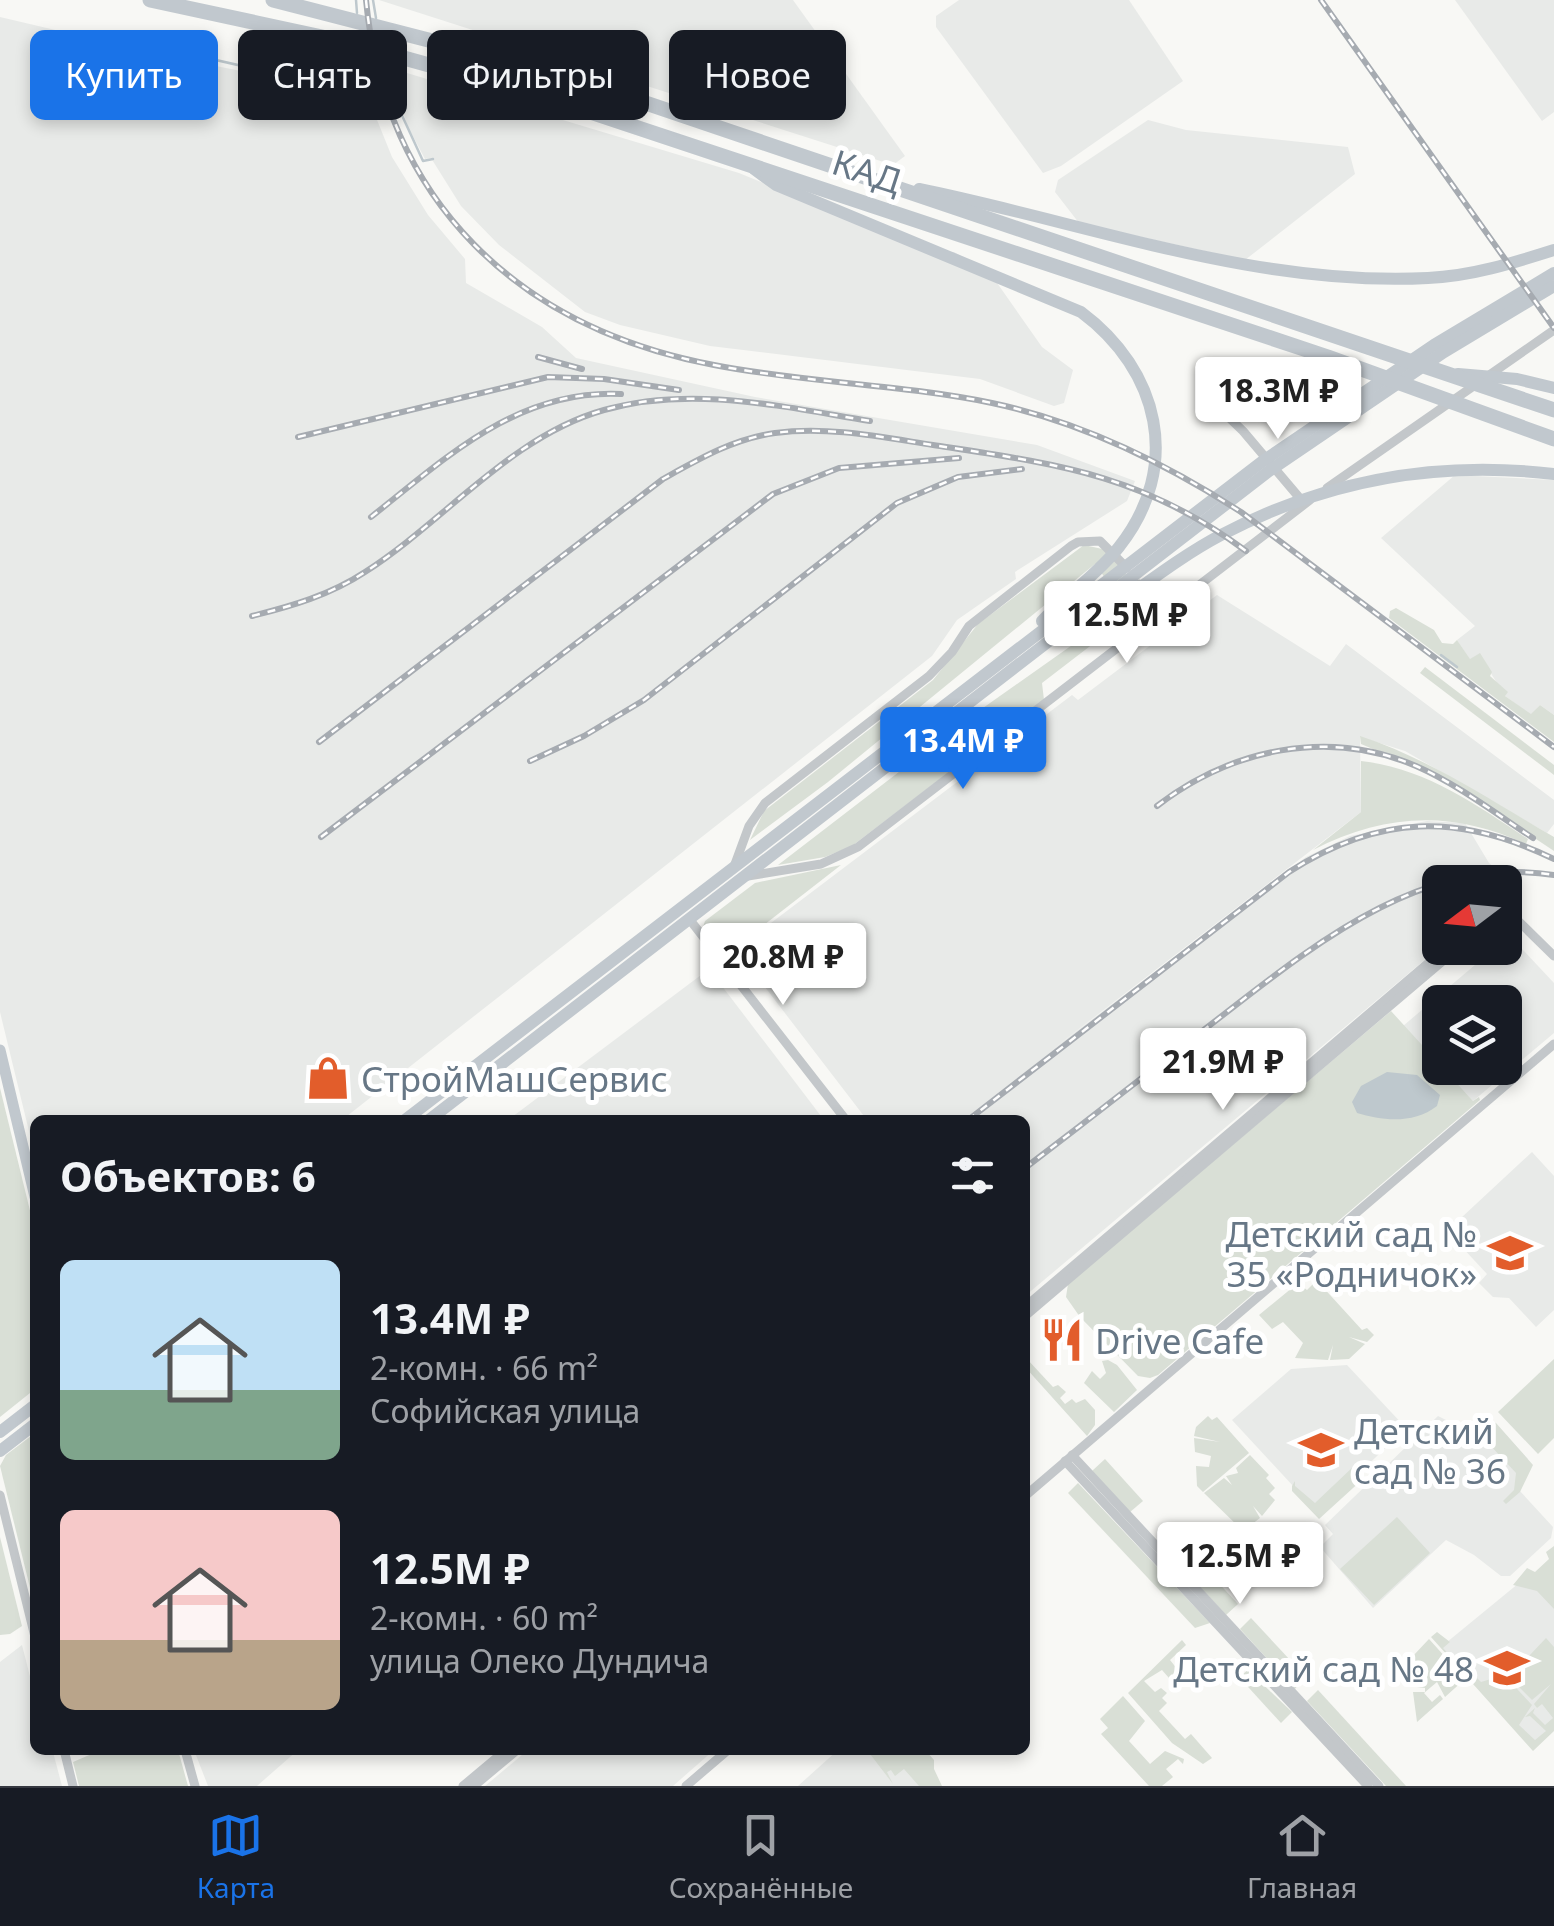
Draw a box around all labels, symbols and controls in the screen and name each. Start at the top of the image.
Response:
chip: Купить [30,30,218,120]
chip: Снять [238,30,407,120]
chip: Фильтры [427,30,649,120]
chip: Новое [669,30,846,120]
street label: КАД [827,138,908,204]
pin: 18.3M ₽ [1186,357,1370,442]
text: 18.3M ₽ [1217,368,1339,411]
pin: 12.5M ₽ [1035,581,1219,666]
text: 12.5M ₽ [1066,592,1188,635]
pin: 13.4M ₽ [871,707,1055,792]
text: 13.4M ₽ [902,718,1024,761]
north arrow [1422,865,1522,965]
map controls [1422,865,1522,1085]
pin: 20.8M ₽ [691,923,875,1008]
text: 20.8M ₽ [722,934,844,977]
button: layers [1422,985,1522,1085]
pin: 21.9M ₽ [1131,1028,1315,1113]
text: 21.9M ₽ [1162,1039,1284,1082]
shop icon: СтройМашСервис [304,1054,352,1102]
place label: СтройМашСервис [361,1055,668,1102]
text: Объектов: 6 [60,1147,316,1204]
icon: filters [945,1148,1000,1203]
place label: Детский сад № 35 «Родничок» [1225,1210,1477,1297]
school or university icon: Детский сад № 35 «Родничок» [1486,1229,1534,1277]
text: 13.4M ₽ [370,1289,530,1346]
icon: home [140,1300,260,1420]
restaurant icon: Drive Cafe [1038,1316,1086,1364]
place label: Drive Cafe [1095,1317,1264,1364]
text: 2-комн. · 66 m² [370,1346,598,1389]
text: Софийская улица [370,1389,640,1432]
place label: Детский сад № 36 [1354,1407,1506,1494]
school or university icon: Детский сад № 36 [1297,1426,1345,1474]
pin: 12.5M ₽ [1148,1522,1332,1607]
text: 12.5M ₽ [1179,1533,1301,1576]
text: 12.5M ₽ [370,1539,530,1596]
icon: home [140,1550,260,1670]
text: 2-комн. · 60 m² [370,1596,598,1639]
text: улица Олеко Дундича [370,1639,709,1682]
school or university icon: Детский сад № 48 [1483,1644,1531,1692]
place label: Детский сад № 48 [1173,1645,1474,1692]
tab: Карта [197,1808,275,1906]
tab: Сохранённые [669,1808,853,1906]
tab: Главная [1247,1808,1357,1906]

